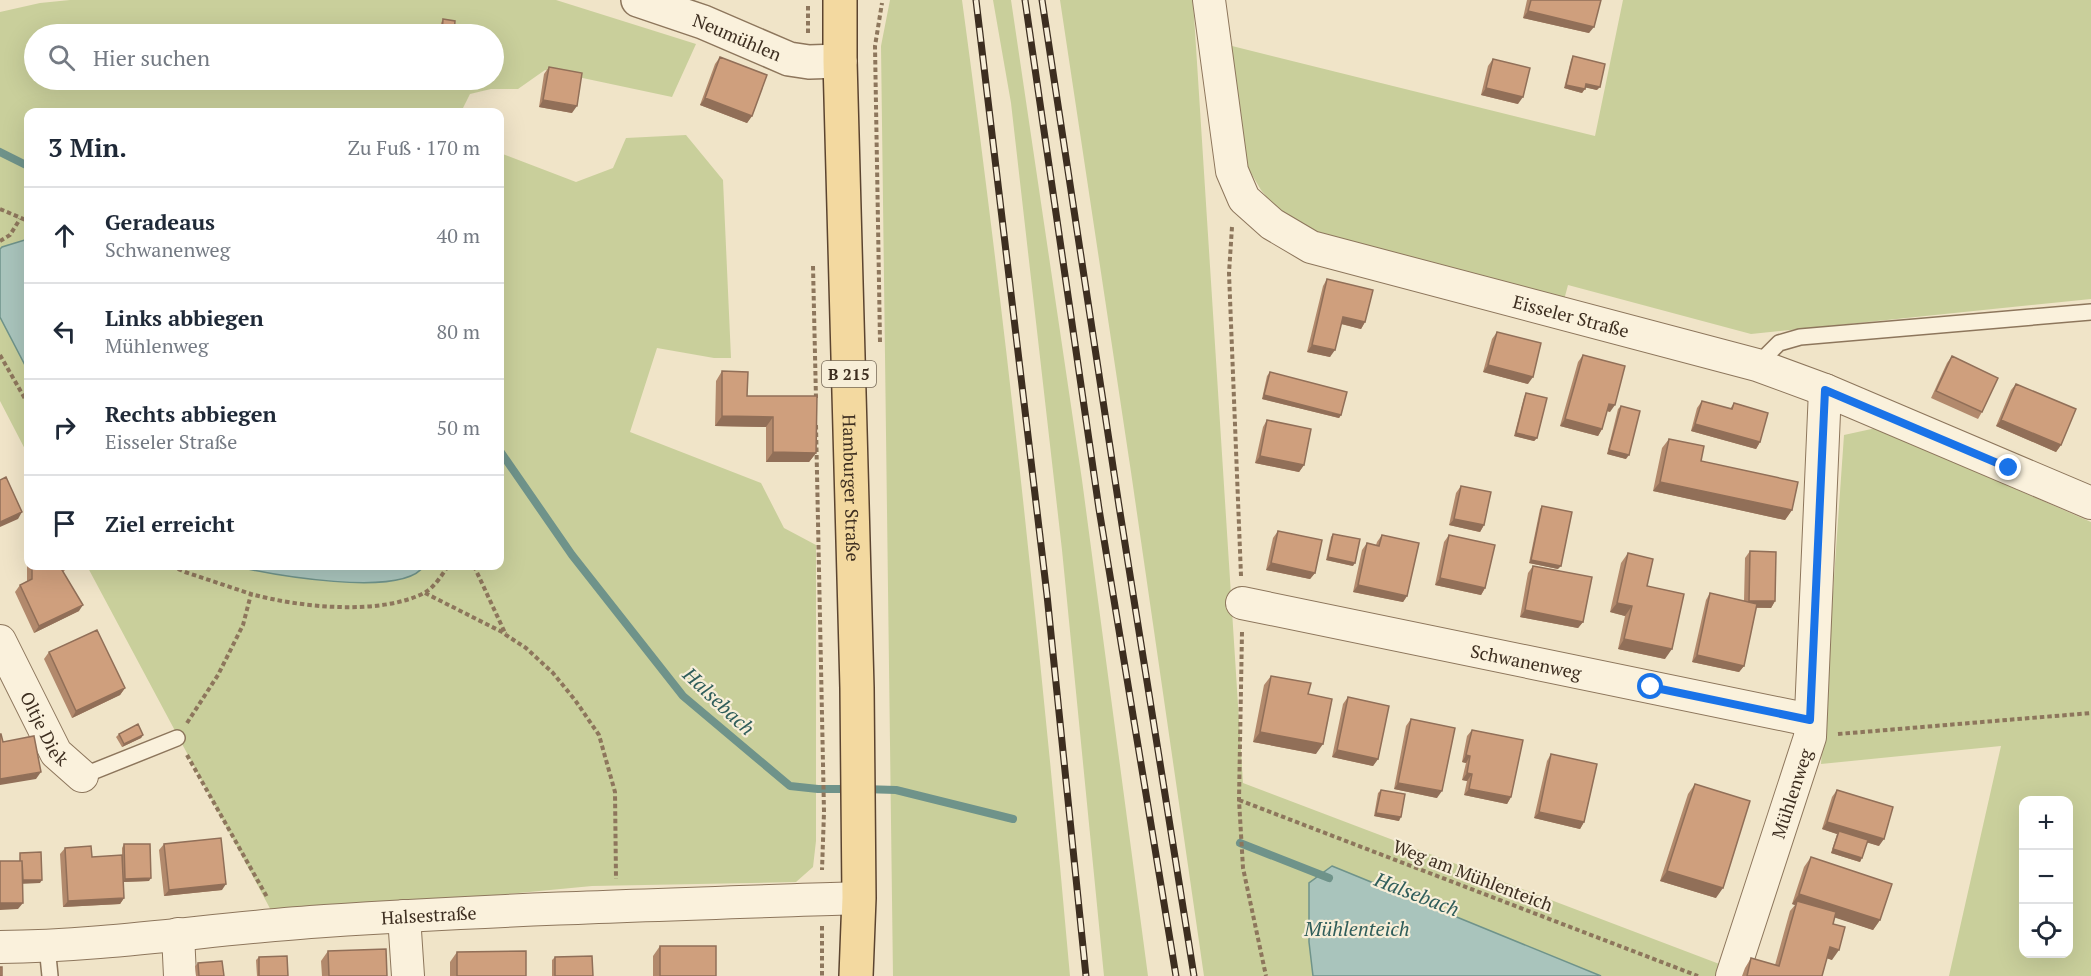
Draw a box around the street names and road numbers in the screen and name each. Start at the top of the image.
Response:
street label: Neumühlen [690,8,786,67]
street label: Eisseler Straße [1511,289,1632,343]
road number: B 215 [822,361,876,387]
street label: Hamburger Straße [838,414,866,562]
street label: Schwanenweg [1468,638,1584,685]
street label: Oltje Diek [15,687,74,771]
street label: Mühlenweg [1766,745,1818,841]
street label: Weg am Mühlenteich [1390,833,1557,917]
street label: Halsestraße [380,900,477,929]

